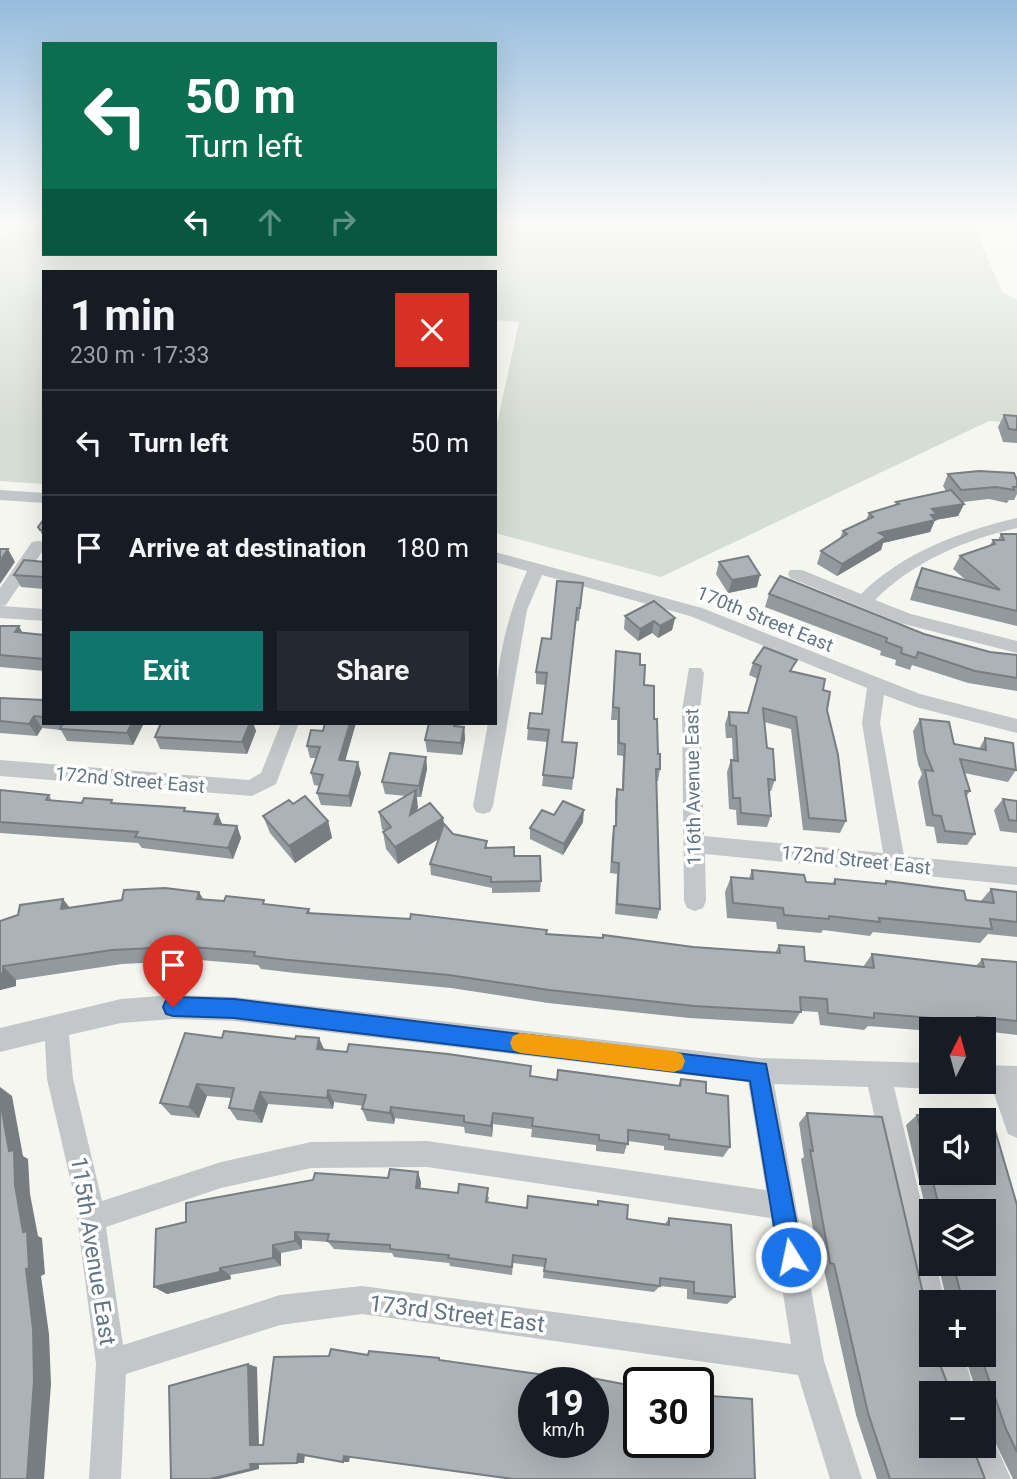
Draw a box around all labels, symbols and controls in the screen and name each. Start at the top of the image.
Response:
text: 50 m [185,68,296,125]
icon: left [70,70,161,161]
text: Turn left [185,127,303,165]
icon: left [178,203,216,241]
icon: ahead [251,203,289,241]
icon: right [324,203,362,241]
text: 1 min [70,291,176,340]
button: close [395,293,469,367]
text: 230 m · 17:33 [70,342,209,369]
icon: left [70,424,108,462]
text: Turn left [129,428,228,458]
text: 50 m [411,428,469,458]
icon: arrive [70,529,108,567]
text: Arrive at destination [129,533,366,563]
text: 180 m [396,533,469,563]
street label: 170th Street East [693,581,837,657]
button: Exit [70,631,263,711]
button: Share [277,631,469,711]
street label: 116th Avenue East [680,708,706,866]
street label: 172nd Street East [54,762,206,798]
street label: 172nd Street East [780,841,932,879]
pin [143,935,203,1007]
icon: arrive [154,946,192,984]
north arrow [919,1017,996,1094]
map controls [919,1017,996,1458]
button: sound [919,1108,996,1185]
street label: 115th Avenue East [65,1155,121,1347]
button: layers [919,1199,996,1276]
position arrow [754,1220,828,1294]
street label: 173rd Street East [368,1290,546,1338]
button: + [919,1290,996,1367]
speed limit sign: 30 [623,1367,714,1458]
button: − [919,1381,996,1458]
text: 19 [543,1383,584,1424]
text: km/h [542,1419,585,1440]

